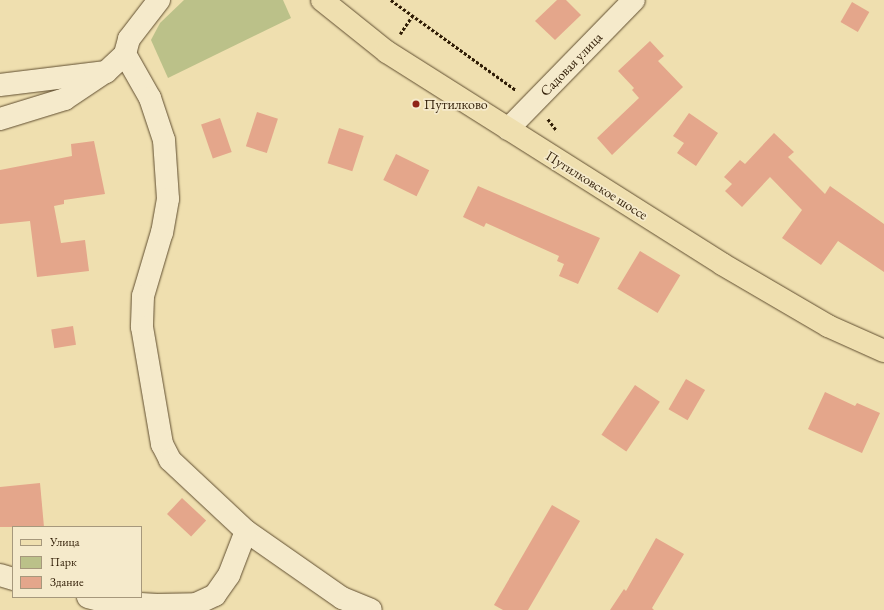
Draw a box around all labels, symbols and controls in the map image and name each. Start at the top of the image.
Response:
street label: Садовая улица [536,29,606,99]
place label: Путилково [424,96,488,112]
marker: Путилково [411,99,421,109]
street label: Путилковское шоссе [543,147,651,223]
legend [12,526,142,598]
text: Улица [50,534,80,550]
text: Парк [50,554,77,570]
text: Здание [50,574,84,590]

